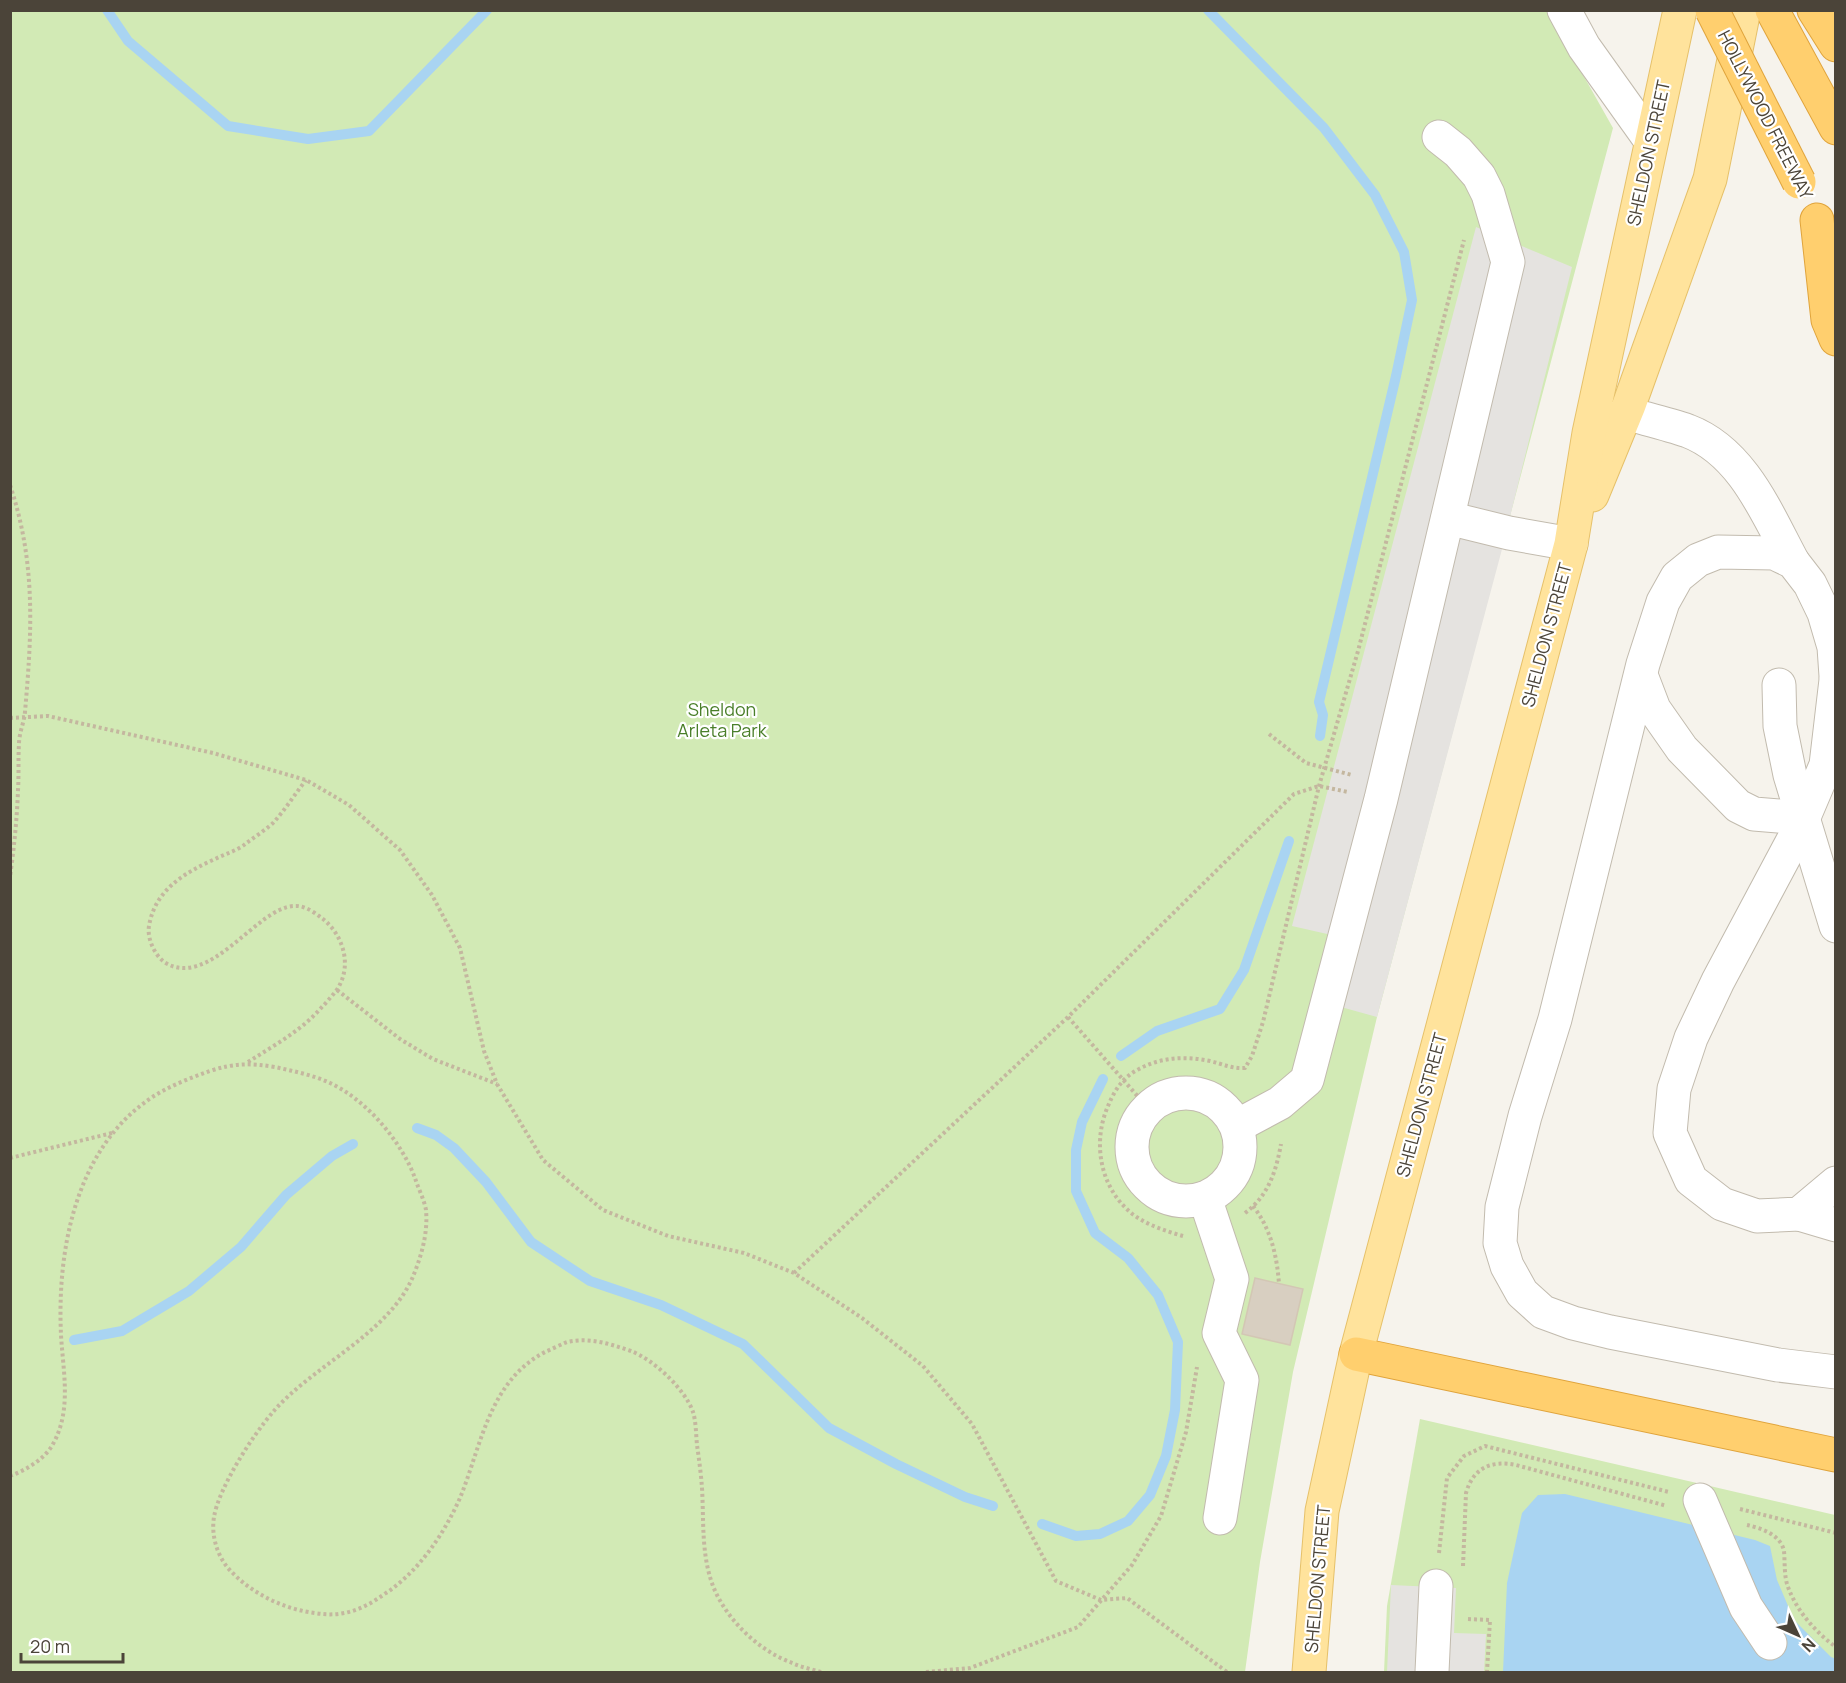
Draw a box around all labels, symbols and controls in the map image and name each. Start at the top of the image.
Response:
street label: HOLLYWOOD FREEWAY [1713,26,1819,204]
street label: SHELDON STREET [1621,77,1675,228]
street label: SHELDON STREET [1515,560,1577,709]
park label: Sheldon Arleta Park [677,697,768,742]
street label: SHELDON STREET [1390,1030,1452,1179]
street label: SHELDON STREET [1299,1504,1335,1654]
north arrow [1768,1605,1828,1665]
scale bar [21,1626,123,1664]
text: 20 m [30,1634,70,1658]
text: N [1797,1634,1821,1657]

